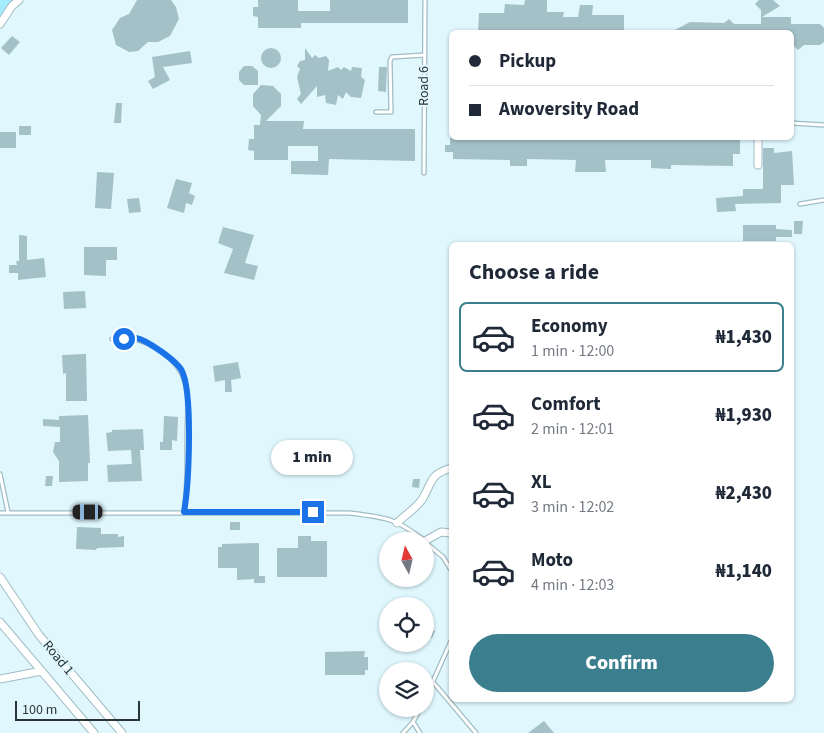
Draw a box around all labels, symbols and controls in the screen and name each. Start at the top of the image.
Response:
text: Pickup [499,48,556,75]
street label: Road 6 [414,66,434,106]
text: Awoversity Road [499,96,639,123]
text: Choose a ride [469,256,599,288]
text: Economy [531,313,608,340]
icon: car [471,315,516,360]
text: ₦1,430 [715,324,772,351]
route start [113,328,135,350]
text: 1 min · 12:00 [531,340,614,362]
text: Comfort [531,391,601,418]
icon: car [471,393,516,438]
text: ₦1,930 [715,402,772,429]
text: 2 min · 12:01 [531,418,614,440]
callout: 1 min [272,440,354,474]
text: 1 min [292,446,332,468]
text: XL [531,469,552,496]
icon: car [471,471,516,516]
text: ₦2,430 [715,480,772,507]
text: 3 min · 12:02 [531,496,614,518]
route end [302,501,324,523]
car [73,505,103,520]
north arrow [379,532,434,588]
map controls [379,532,434,717]
text: Moto [531,547,573,574]
icon: car [471,549,516,594]
text: ₦1,140 [715,558,772,585]
text: 4 min · 12:03 [531,574,614,596]
button: locate [379,597,434,652]
button: Confirm [469,634,774,692]
street label: Road 1 [38,636,78,680]
button: layers [379,662,434,717]
scale bar [15,698,140,721]
text: 100 m [22,700,57,720]

